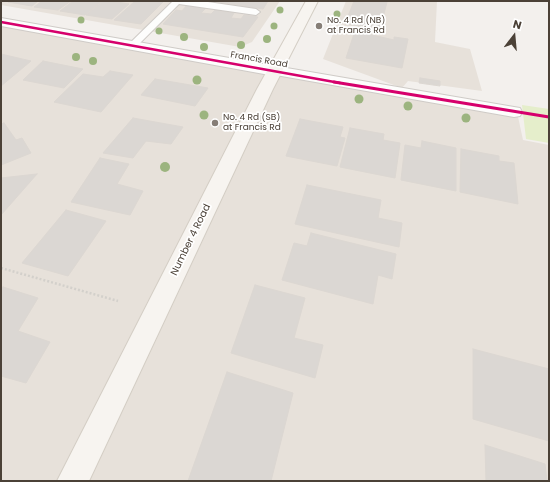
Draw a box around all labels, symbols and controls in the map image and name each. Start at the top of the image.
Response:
place label: No. 4 Rd (NB) at Francis Rd [327,16,385,37]
north arrow [494,16,534,56]
text: N [511,16,523,33]
marker: No. 4 Rd (NB) at Francis Rd [314,21,324,31]
street label: Francis Road [230,50,288,70]
place label: No. 4 Rd (SB) at Francis Rd [223,113,281,134]
marker: No. 4 Rd (SB) at Francis Rd [210,118,220,128]
street label: Number 4 Road [168,202,214,278]

